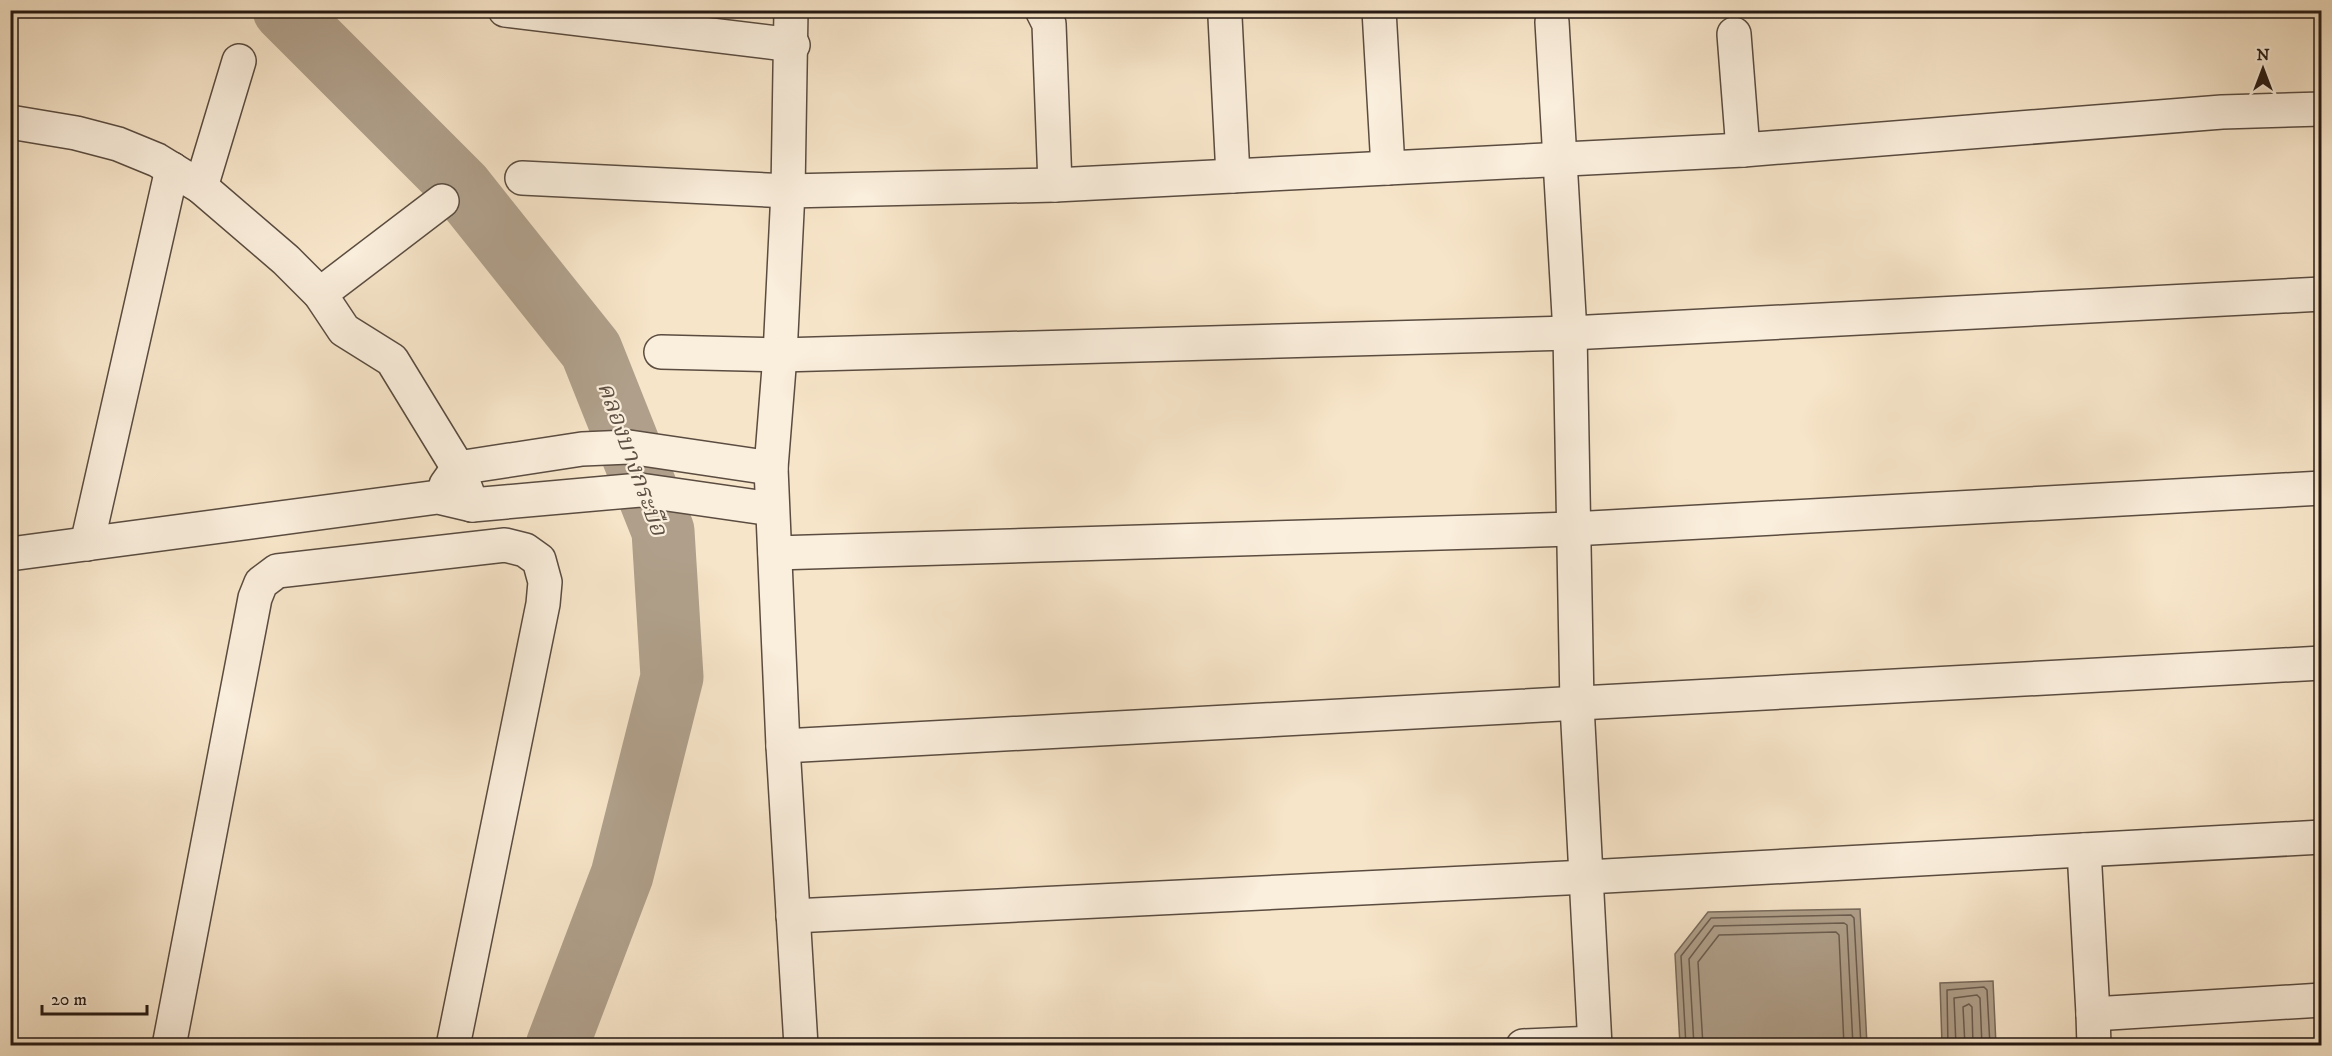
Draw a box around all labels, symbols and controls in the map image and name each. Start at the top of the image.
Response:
north arrow [2233,39,2293,99]
text: N [2256,45,2270,65]
water label: คลองบางกระบือ [590,378,674,541]
scale bar [42,978,147,1016]
text: 20 m [51,989,87,1011]

